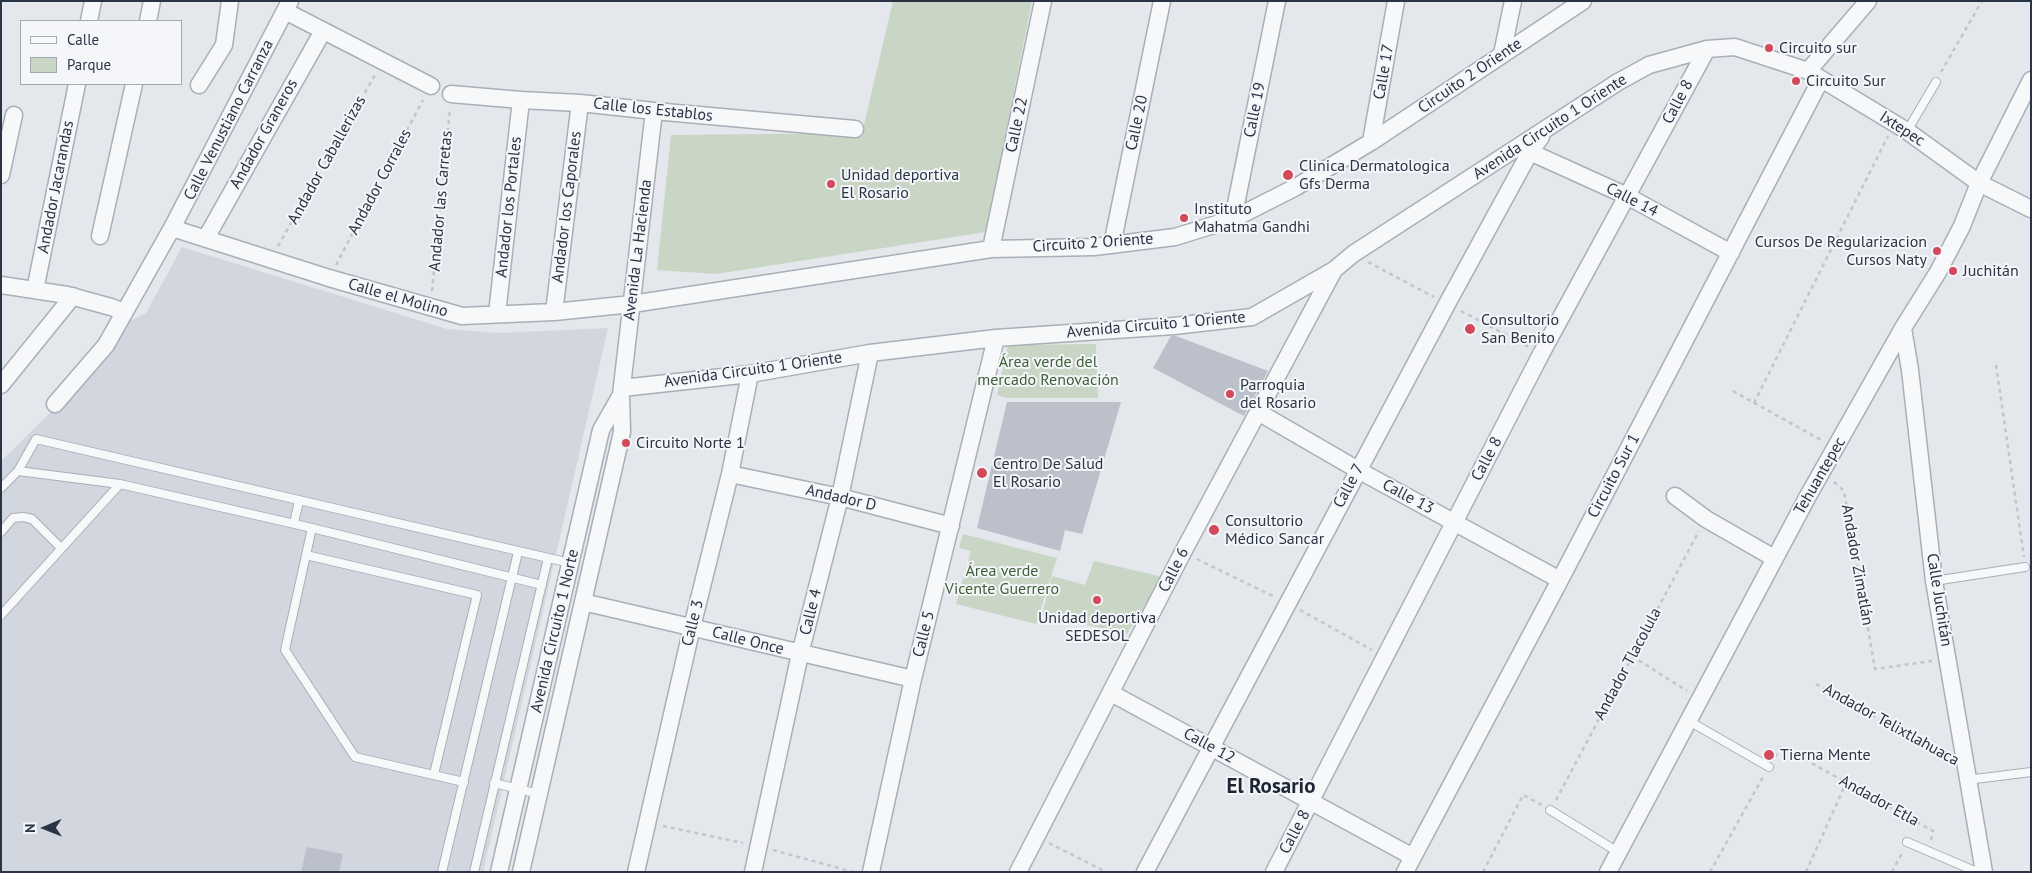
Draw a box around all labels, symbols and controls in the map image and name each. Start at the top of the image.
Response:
legend [20,20,182,85]
text: Calle [67,30,99,49]
street label: Circuito 2 Oriente [1414,34,1526,118]
street label: Calle Venustiano Carranza [180,36,278,204]
place label: Circuito sur [1779,38,1857,58]
marker: Circuito sur [1763,42,1775,54]
street label: Calle 17 [1370,43,1398,101]
text: Parque [67,55,111,74]
street label: Avenida Circuito 1 Oriente [1470,70,1630,184]
place label: Circuito Sur [1806,71,1886,91]
marker: Circuito Sur [1790,75,1802,87]
street label: Andador Graneros [226,76,302,192]
street label: Calle 8 [1658,77,1698,127]
street label: Calle 19 [1240,81,1270,139]
street label: Andador Caballerizas [284,92,370,228]
street label: Calle los Establos [592,94,714,126]
street label: Calle 20 [1122,94,1152,152]
street label: Calle 22 [1002,96,1032,154]
street label: Ixtepec [1876,107,1928,151]
street label: Andador Jacarandas [34,119,78,255]
street label: Andador Corrales [344,126,416,238]
street label: Andador las Carretas [425,130,457,272]
street label: Andador los Caporales [548,130,586,284]
street label: Andador los Portales [492,136,526,278]
place label: Clinica Dermatologica Gfs Derma [1299,156,1450,194]
place label: Unidad deportiva El Rosario [841,165,959,203]
marker: Clinica Dermatologica Gfs Derma [1281,168,1295,182]
street label: Avenida La Hacienda [620,178,656,322]
marker: Unidad deportiva El Rosario [825,178,837,190]
street label: Calle 14 [1603,179,1661,221]
place label: Instituto Mahatma Gandhi [1194,199,1310,237]
marker: Instituto Mahatma Gandhi [1178,212,1190,224]
street label: Circuito 2 Oriente [1032,229,1154,257]
place label: Cursos De Regularizacion Cursos Naty [1755,232,1927,270]
marker: Cursos De Regularizacion Cursos Naty [1931,245,1943,257]
place label: Juchitán [1963,261,2019,281]
marker: Juchitán [1947,265,1959,277]
street label: Calle el Molino [346,275,450,321]
street label: Avenida Circuito 1 Oriente [1066,308,1246,342]
place label: Consultorio San Benito [1481,310,1559,348]
marker: Consultorio San Benito [1463,322,1477,336]
street label: Avenida Circuito 1 Oriente [663,348,843,392]
park label: Área verde del mercado Renovación [977,352,1119,390]
place label: Parroquia del Rosario [1240,375,1316,413]
marker: Parroquia del Rosario [1224,388,1236,400]
street label: Circuito Sur 1 [1584,431,1644,521]
place label: Circuito Norte 1 [636,433,745,453]
street label: Calle 8 [1467,434,1507,484]
street label: Tehuantepec [1790,434,1850,518]
marker: Circuito Norte 1 [620,437,632,449]
place label: Centro De Salud El Rosario [993,454,1103,492]
street label: Calle 7 [1329,461,1369,511]
marker: Centro De Salud El Rosario [975,466,989,480]
street label: Calle 13 [1379,475,1437,519]
street label: Andador D [804,481,878,515]
street label: Andador Zimatlán [1837,503,1877,627]
place label: Consultorio Médico Sancar [1225,511,1324,549]
marker: Consultorio Médico Sancar [1207,523,1221,537]
street label: Calle 6 [1155,545,1193,595]
street label: Avenida Circuito 1 Norte [527,547,583,715]
street label: Calle Juchitán [1922,552,1956,648]
park label: Área verde Vicente Guerrero [945,561,1059,599]
street label: Calle 4 [796,587,826,637]
marker: Unidad deportiva SEDESOL [1091,594,1103,606]
street label: Calle 3 [678,598,708,648]
street label: Andador Tlacolula [1590,605,1666,723]
place label: Unidad deportiva SEDESOL [1038,608,1156,646]
street label: Calle 5 [909,609,939,659]
street label: Calle Once [710,623,786,659]
street label: Andador Telixtlahuaca [1820,680,1962,770]
street label: Calle 12 [1180,724,1238,768]
place label: Tierna Mente [1780,745,1871,765]
marker: Tierna Mente [1762,748,1776,762]
street label: Andador Etla [1836,771,1922,831]
district label: El Rosario [1227,774,1315,800]
north arrow [20,803,70,853]
street label: Calle 8 [1275,807,1315,857]
text: N [21,824,39,833]

